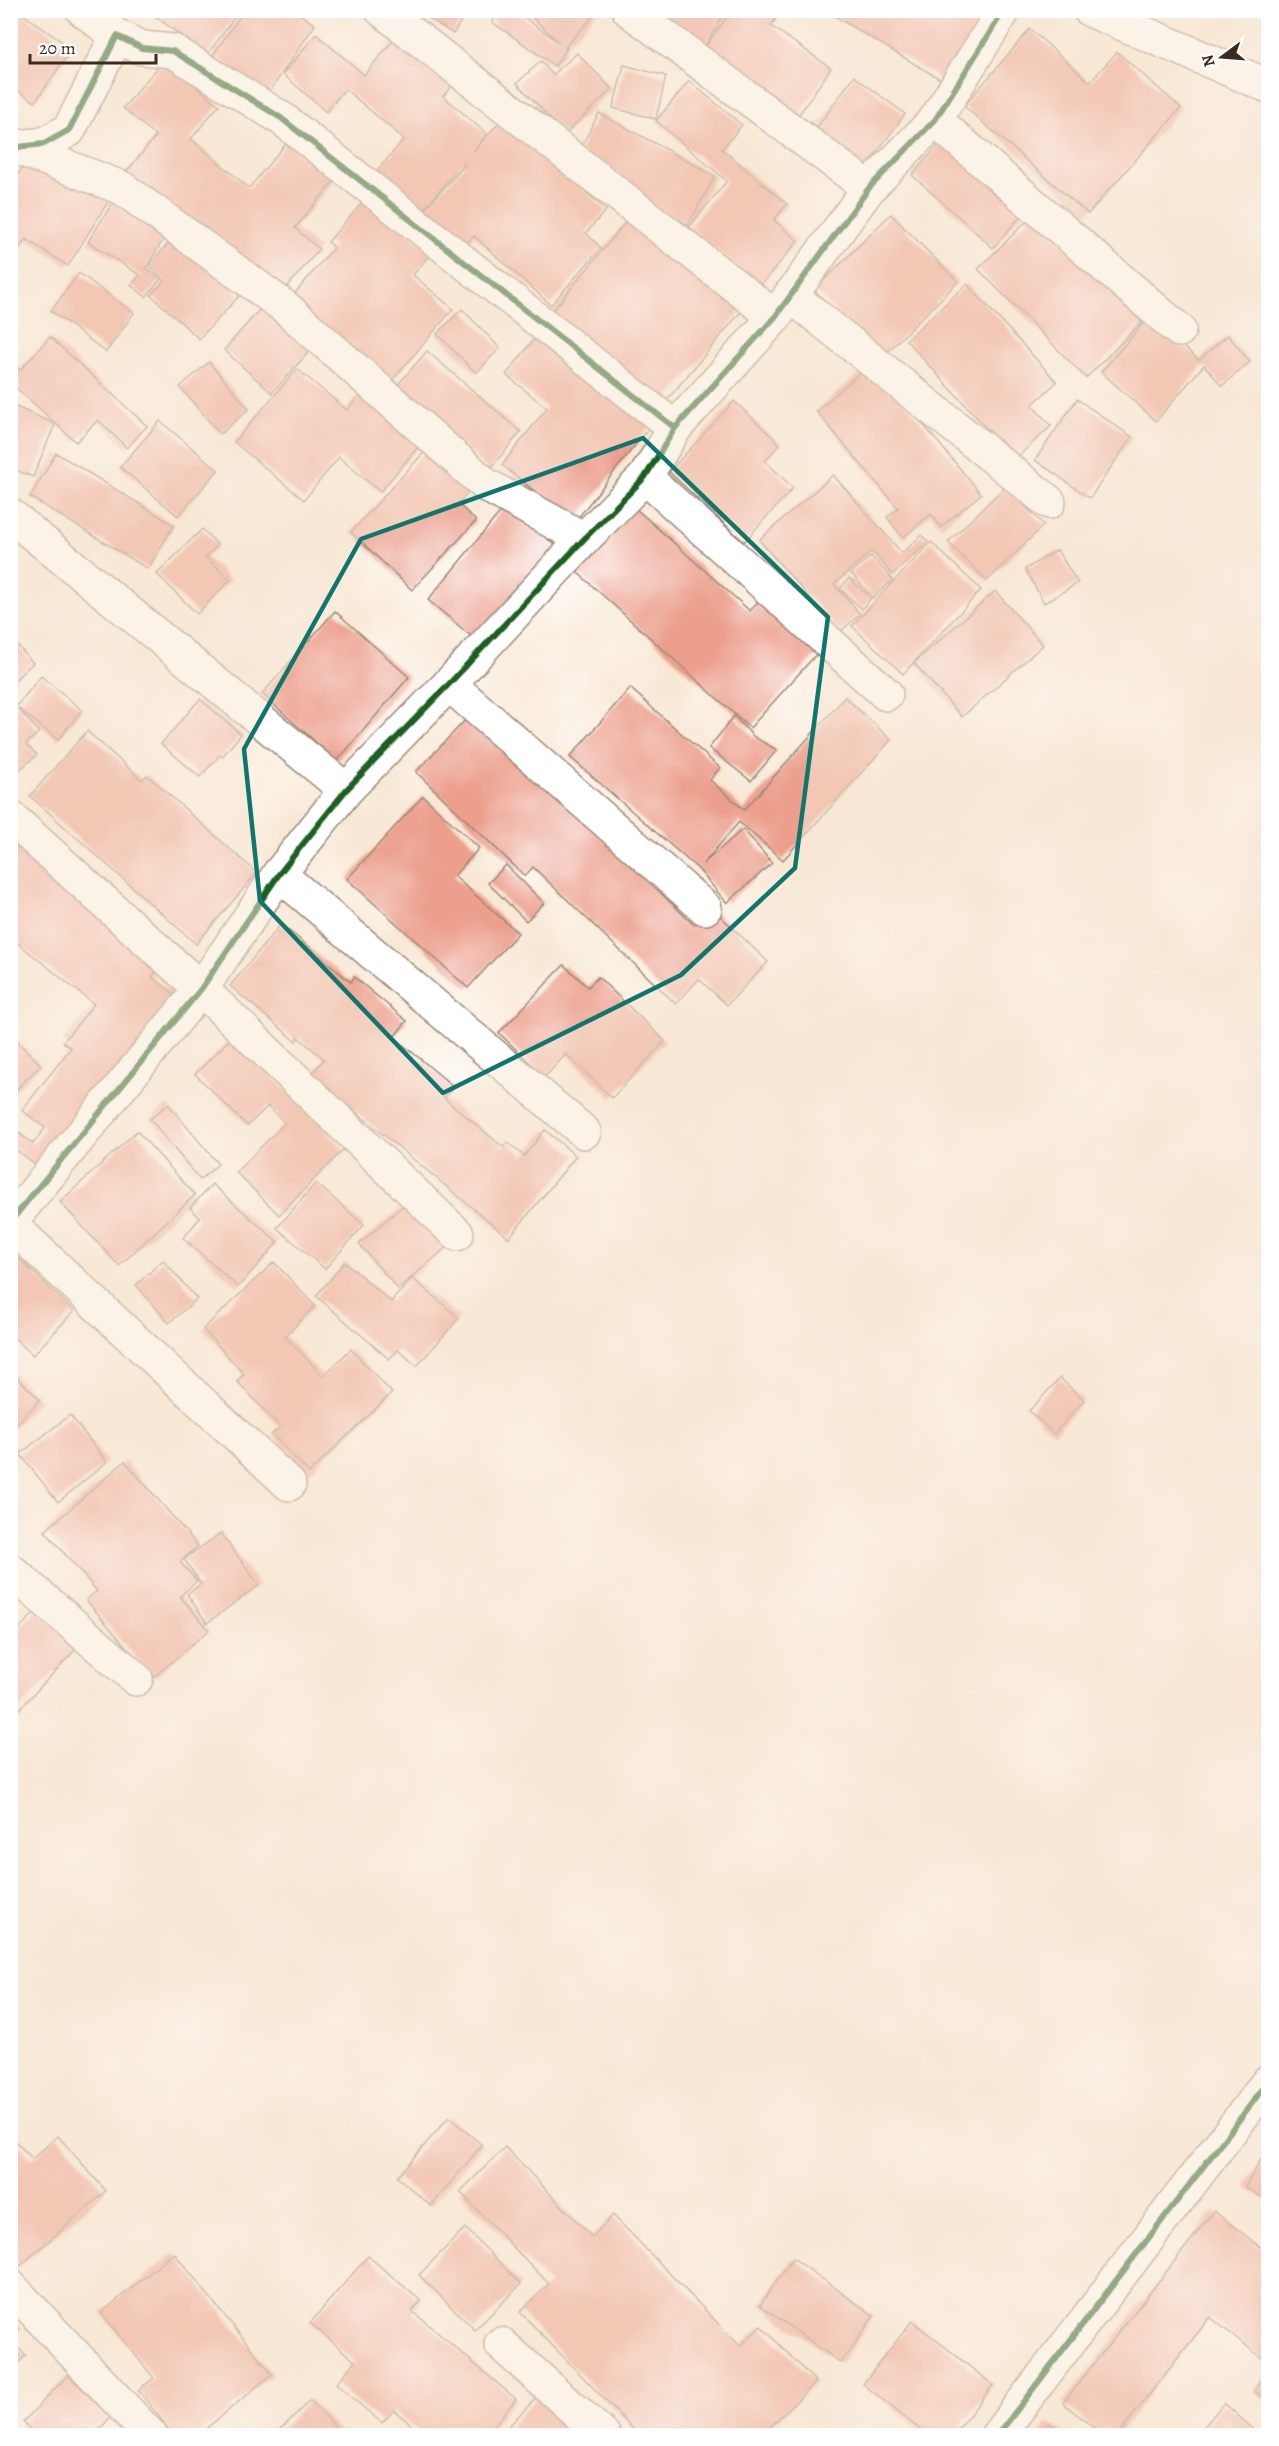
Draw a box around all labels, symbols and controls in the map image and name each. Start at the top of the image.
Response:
scale bar [30,27,156,65]
north arrow [1192,27,1252,87]
text: 20 m [39,36,76,60]
text: N [1196,52,1221,69]

